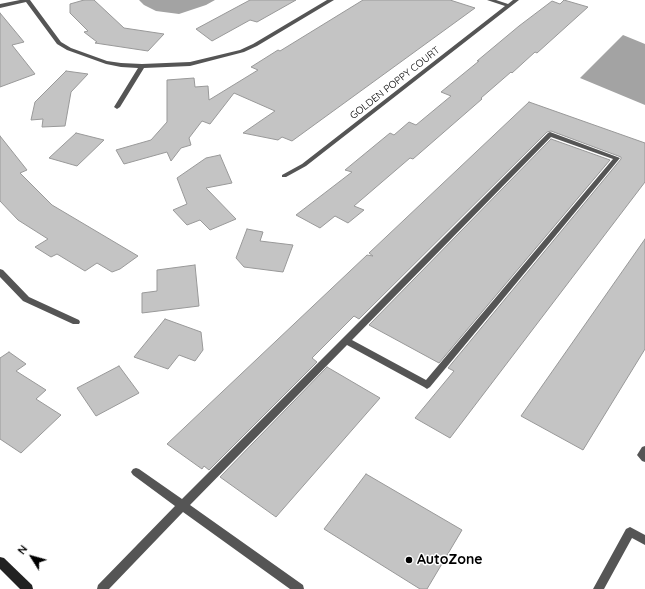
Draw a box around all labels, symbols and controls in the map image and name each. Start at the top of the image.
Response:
street label: GOLDEN POPPY COURT [348,44,442,122]
north arrow [12,537,52,577]
text: N [14,542,30,557]
place label: AutoZone [417,552,483,568]
marker: AutoZone [404,555,414,565]

